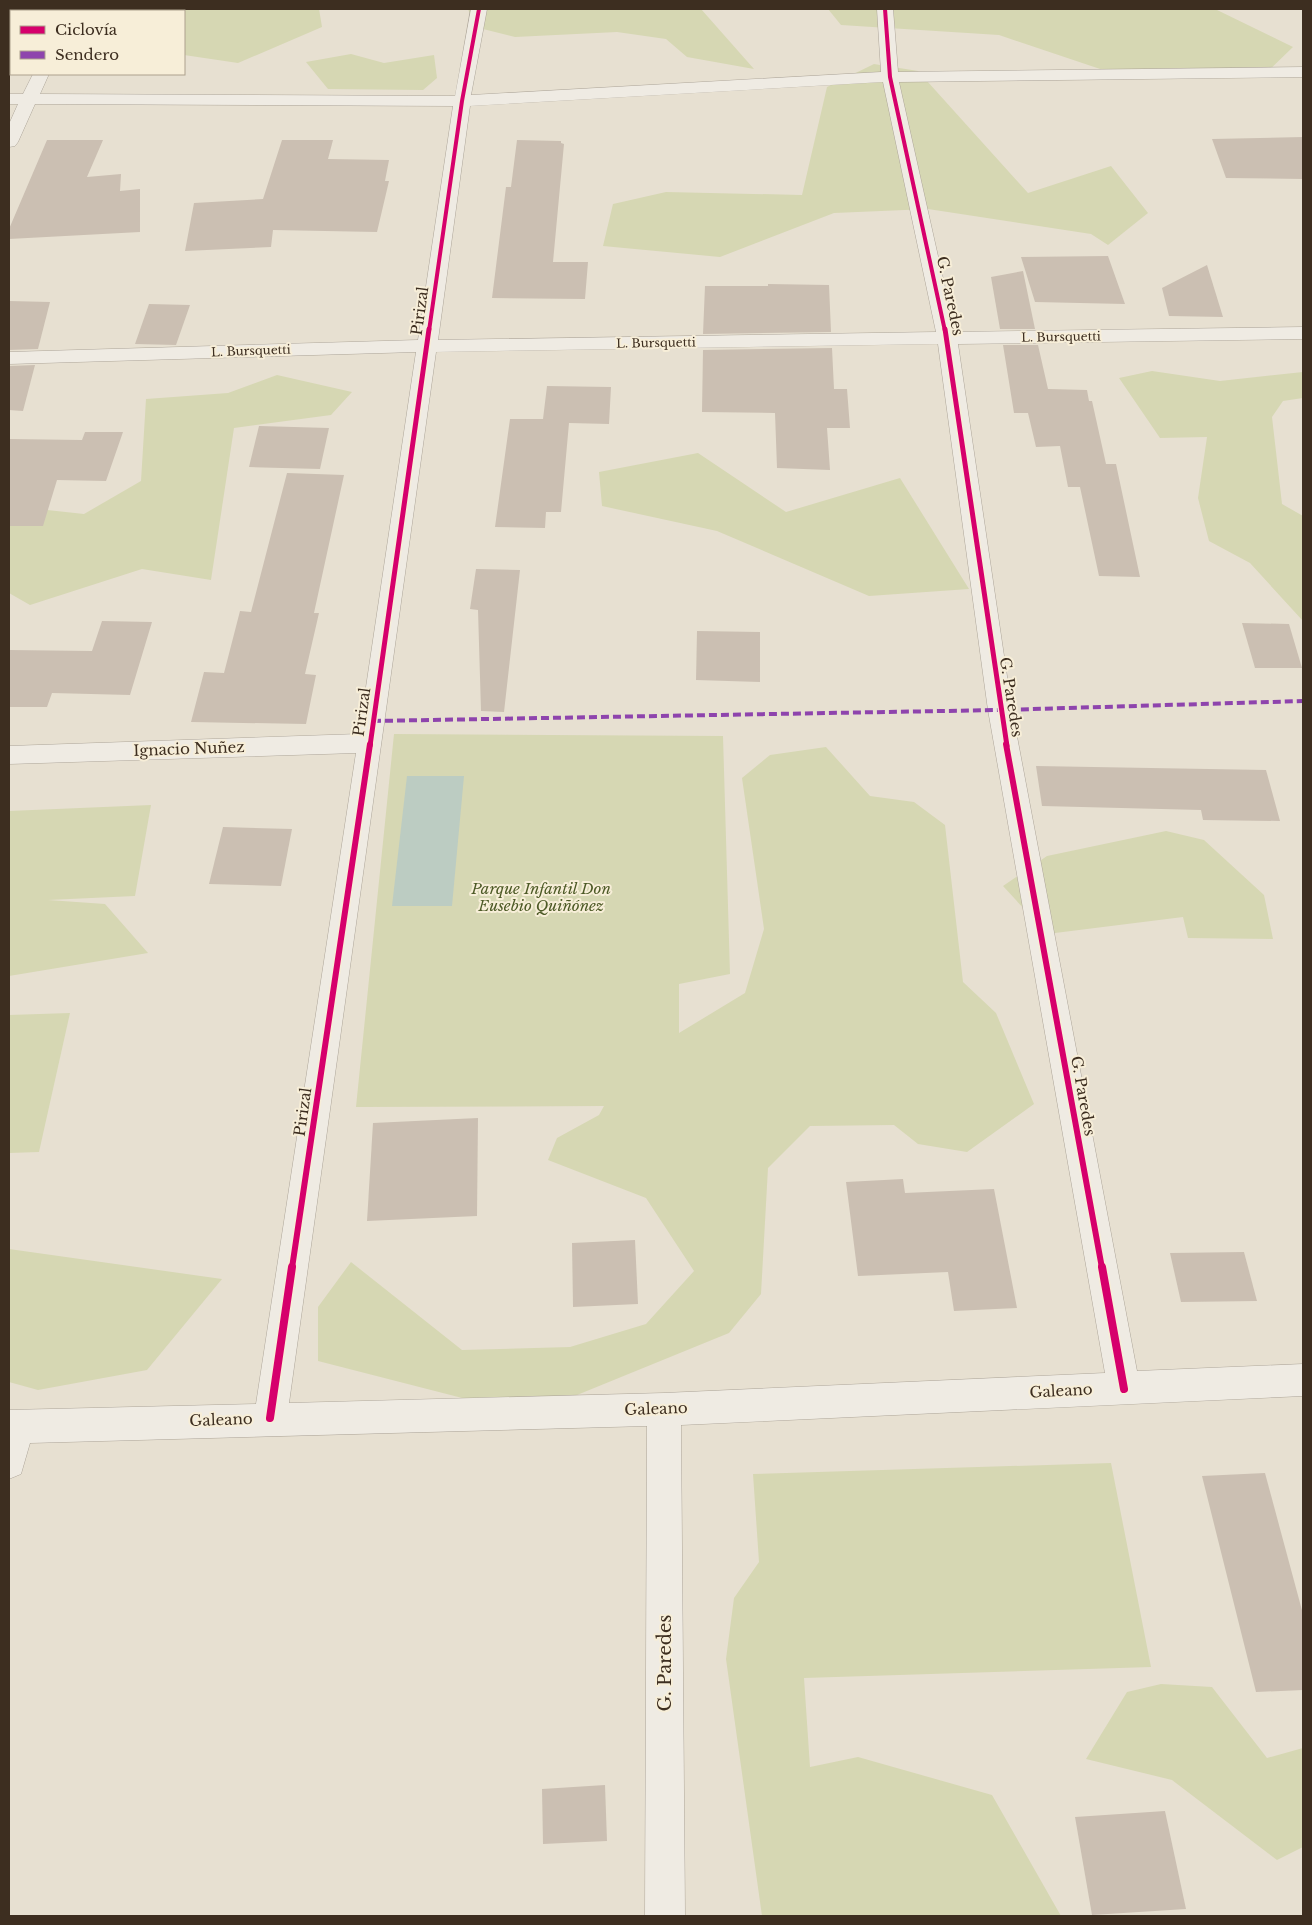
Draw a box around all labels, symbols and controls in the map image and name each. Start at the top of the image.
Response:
legend [10,10,185,75]
text: Ciclovía [55,20,118,39]
text: Sendero [55,45,119,64]
street label: G. Paredes [933,254,968,338]
street label: Pirizal [407,285,432,337]
street label: L. Bursquetti [1021,328,1101,345]
street label: L. Bursquetti [616,334,696,351]
street label: L. Bursquetti [211,342,291,359]
street label: G. Paredes [996,656,1027,738]
street label: Pirizal [349,686,374,738]
street label: Ignacio Nuñez [133,737,245,760]
park label: Parque Infantil Don Eusebio Quiñónez [470,879,611,915]
street label: G. Paredes [1067,1055,1100,1138]
street label: Pirizal [290,1086,315,1138]
street label: Galeano [1029,1379,1093,1402]
street label: Galeano [624,1398,688,1419]
street label: Galeano [189,1409,253,1430]
street label: G. Paredes [654,1615,676,1711]

